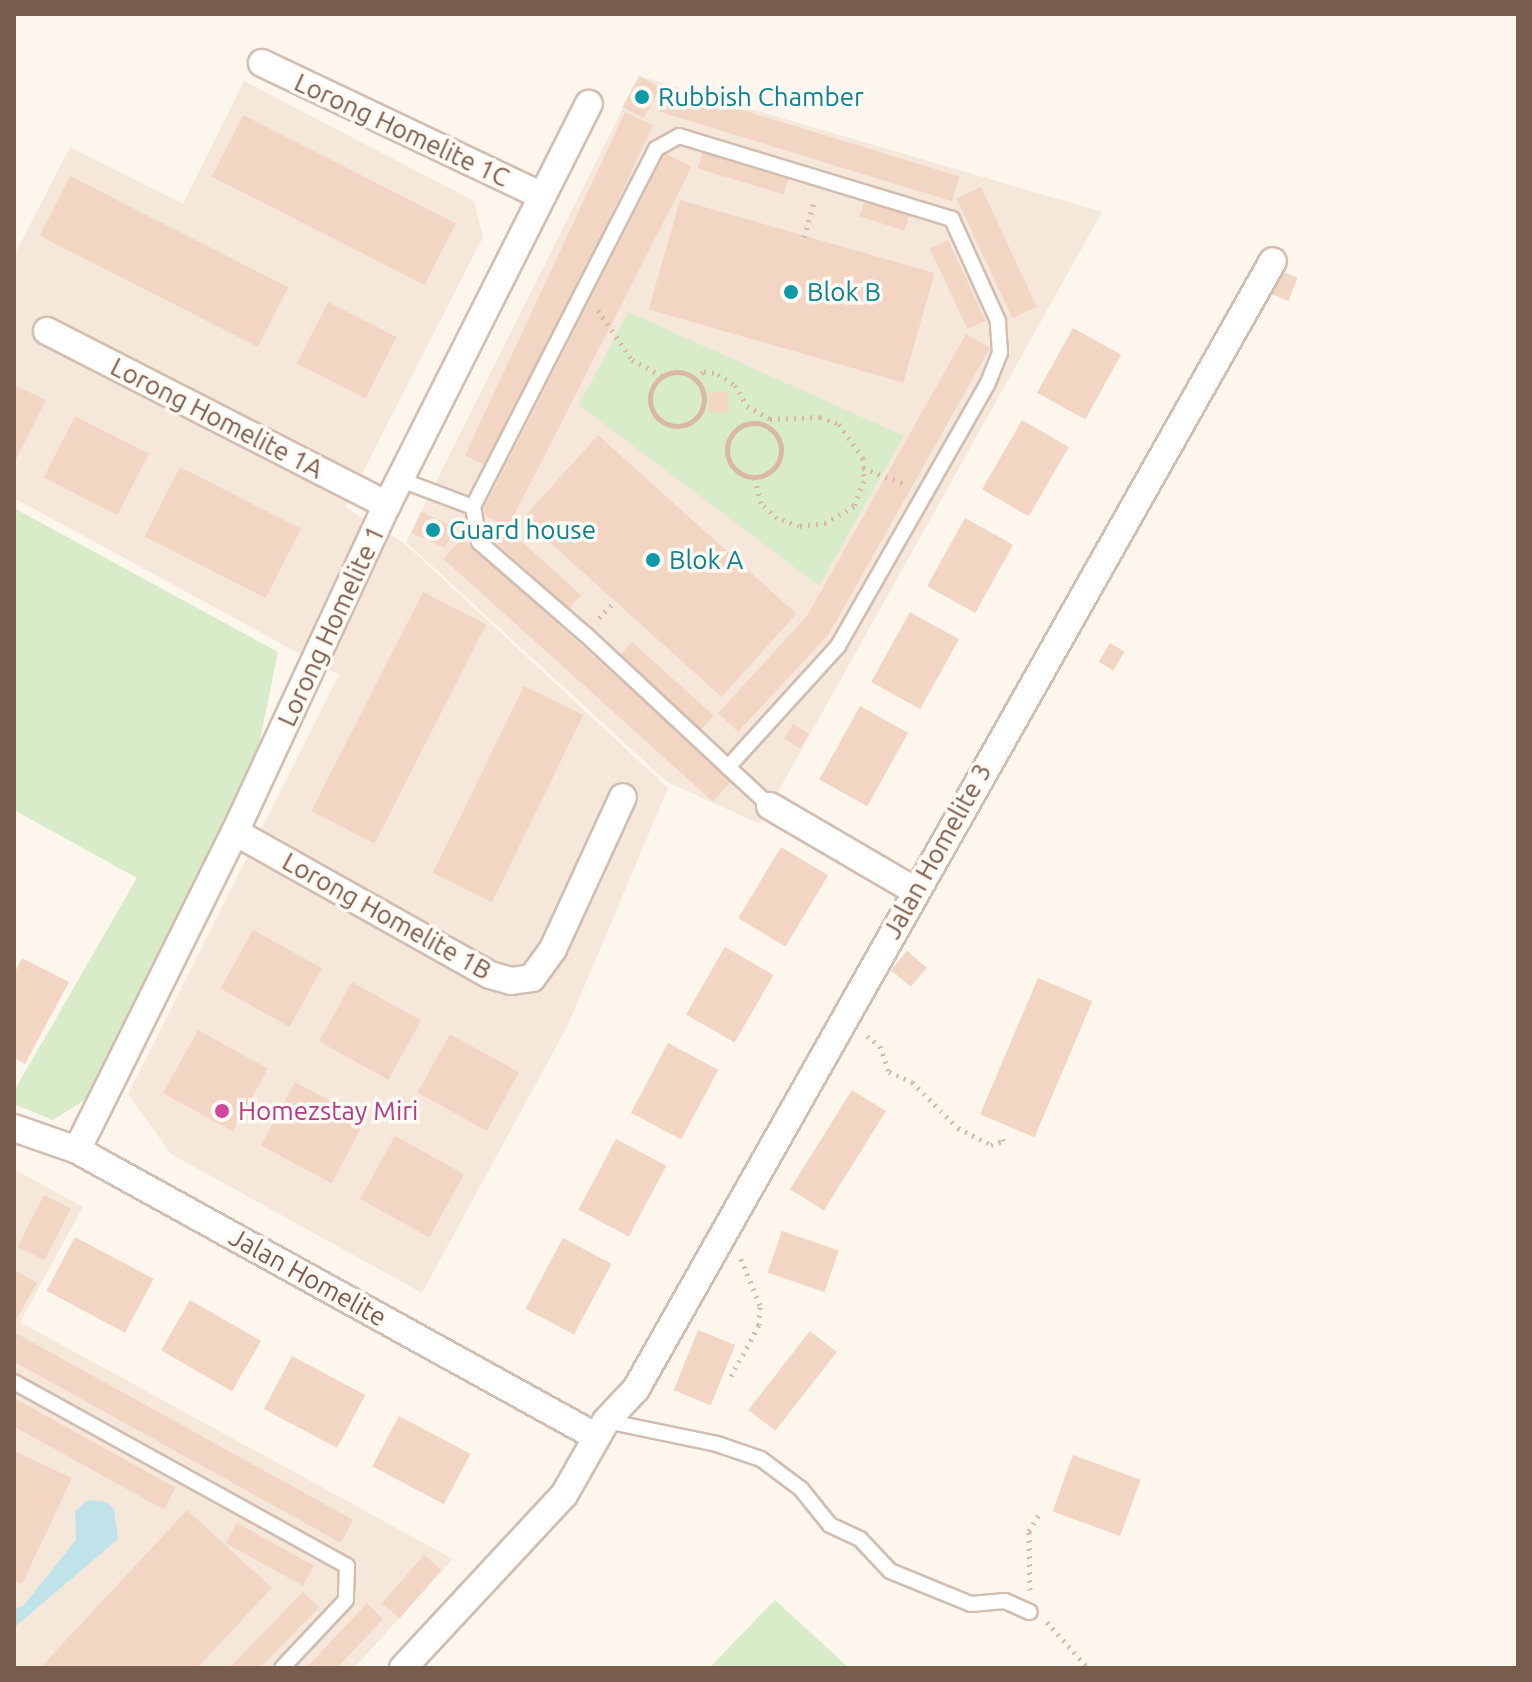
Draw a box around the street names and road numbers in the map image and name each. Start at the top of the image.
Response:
street label: Lorong Homelite 1C [290,67,514,193]
street label: Lorong Homelite 1A [105,351,329,485]
street label: Lorong Homelite 1 [271,521,391,731]
street label: Jalan Homelite 3 [876,758,998,944]
street label: Lorong Homelite 1B [277,846,497,986]
street label: Jalan Homelite [224,1221,392,1333]

